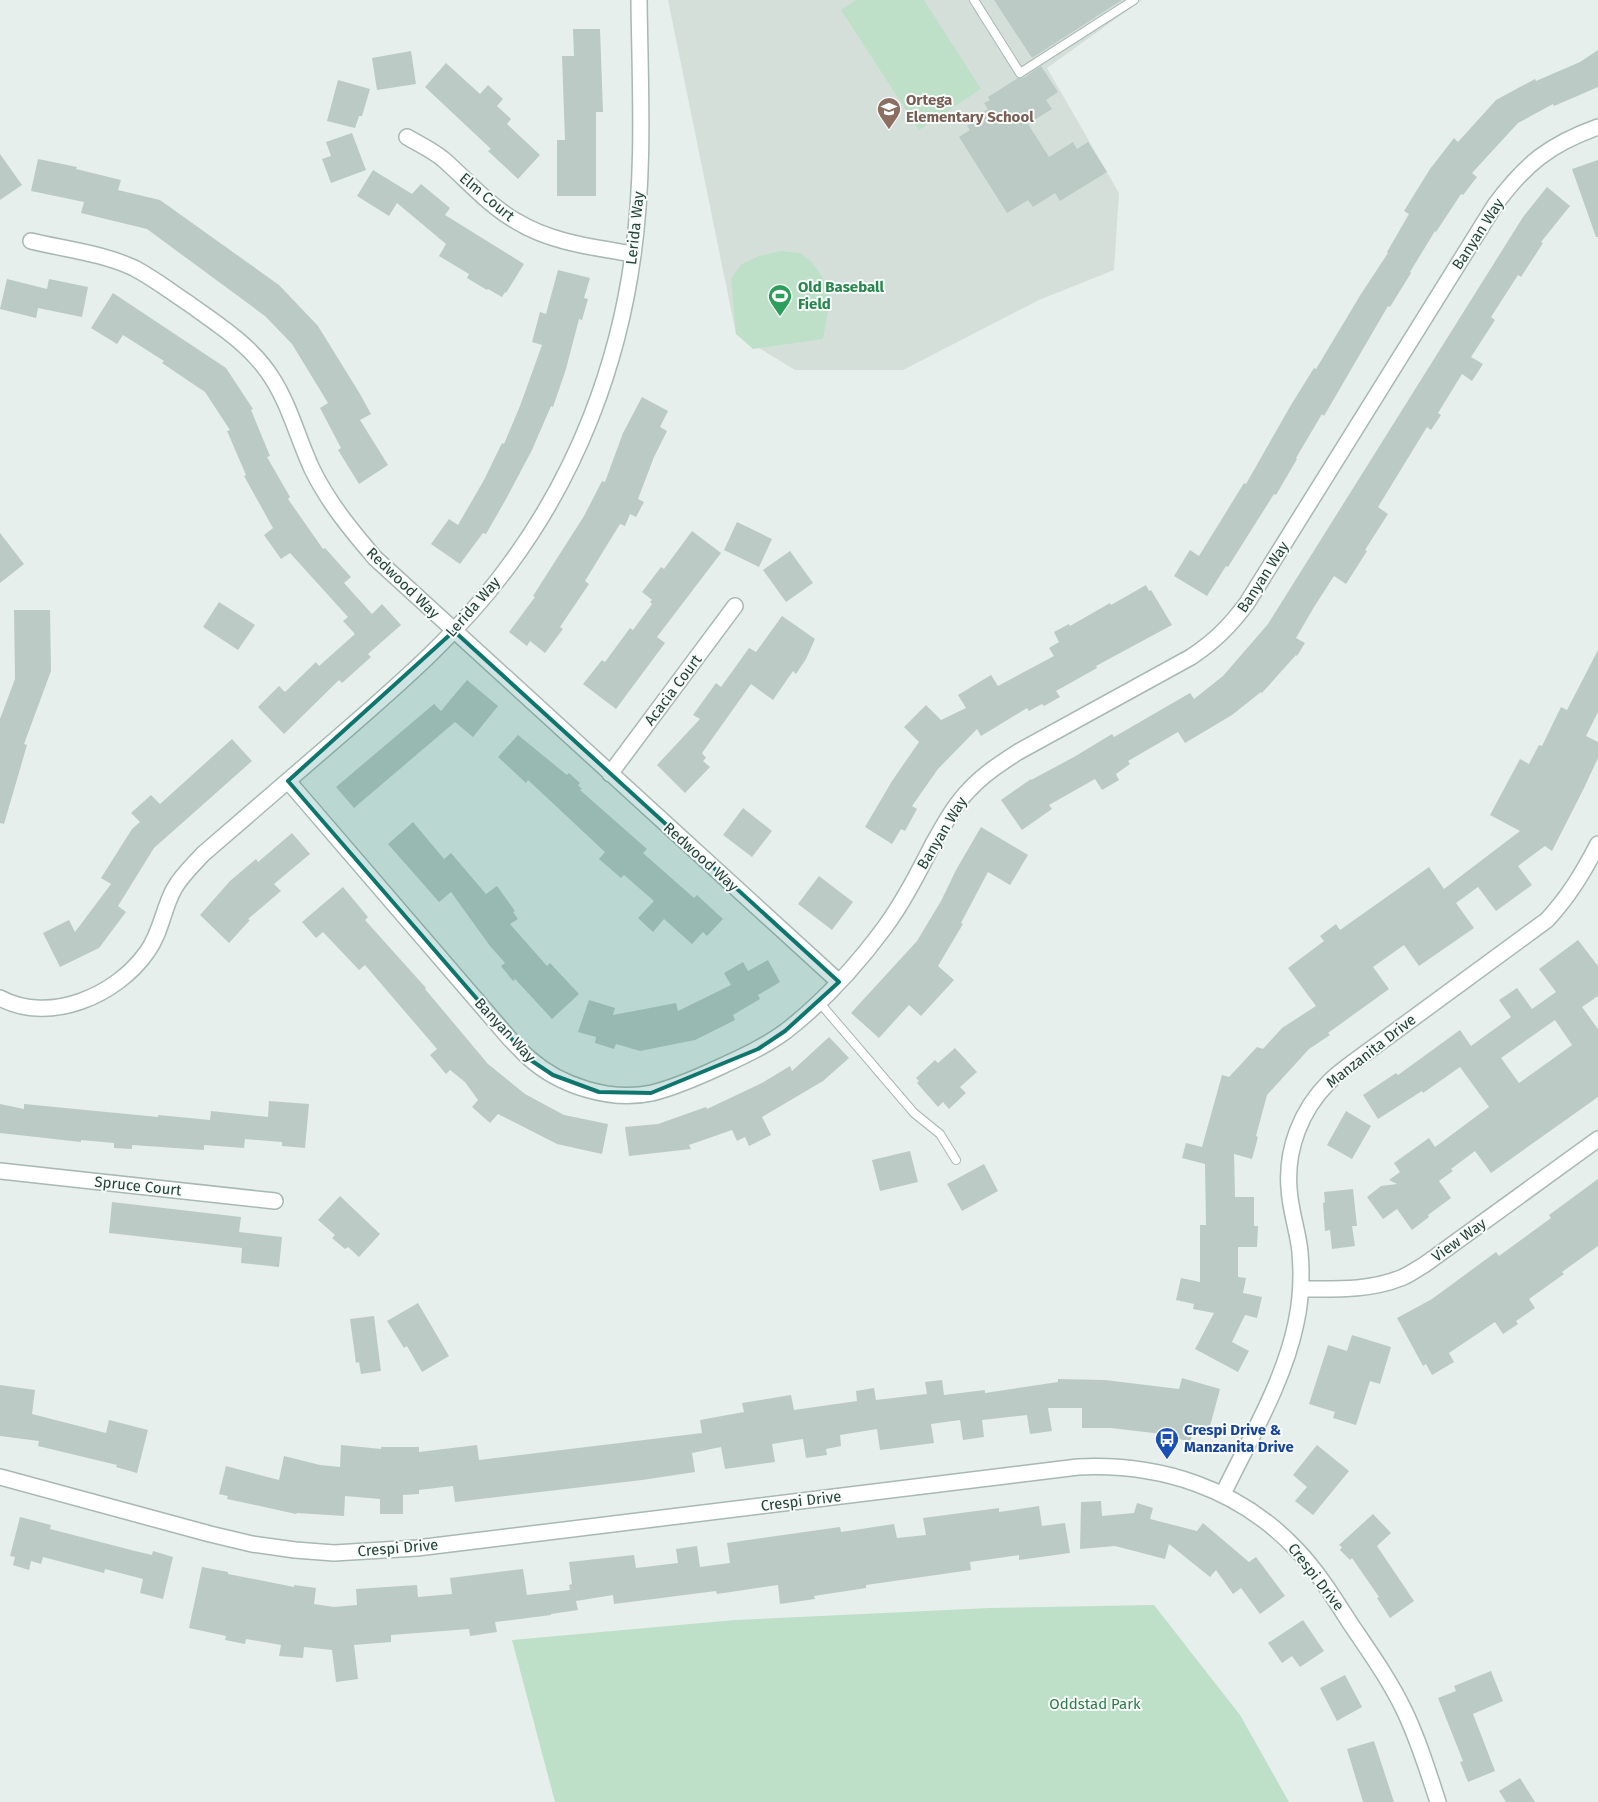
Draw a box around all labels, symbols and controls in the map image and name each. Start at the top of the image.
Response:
place label: Ortega Elementary School [906,91,1034,126]
school or university icon: Ortega Elementary School [876,96,902,130]
street label: Elm Court [456,169,518,225]
street label: Lerida Way [622,190,648,266]
street label: Banyan Way [1448,194,1508,273]
place label: Old Baseball Field [798,278,884,313]
sports icon: Old Baseball Field [767,283,793,317]
street label: Banyan Way [1233,537,1293,616]
street label: Redwood Way [363,544,444,623]
street label: Lerida Way [442,573,504,641]
street label: Acacia Court [641,651,706,729]
street label: Banyan Way [913,793,971,872]
street label: Redwood Way [660,819,743,896]
street label: Banyan Way [471,994,540,1066]
street label: Manzanita Drive [1323,1010,1419,1092]
street label: Spruce Court [94,1172,183,1200]
street label: View Way [1428,1214,1490,1266]
place label: Crespi Drive & Manzanita Drive [1184,1421,1294,1456]
bus stop icon: Crespi Drive & Manzanita Drive [1154,1426,1180,1460]
street label: Crespi Drive [760,1487,842,1515]
street label: Crespi Drive [357,1536,439,1560]
street label: Crespi Drive [1284,1540,1348,1614]
park label: Oddstad Park [1049,1695,1141,1713]

